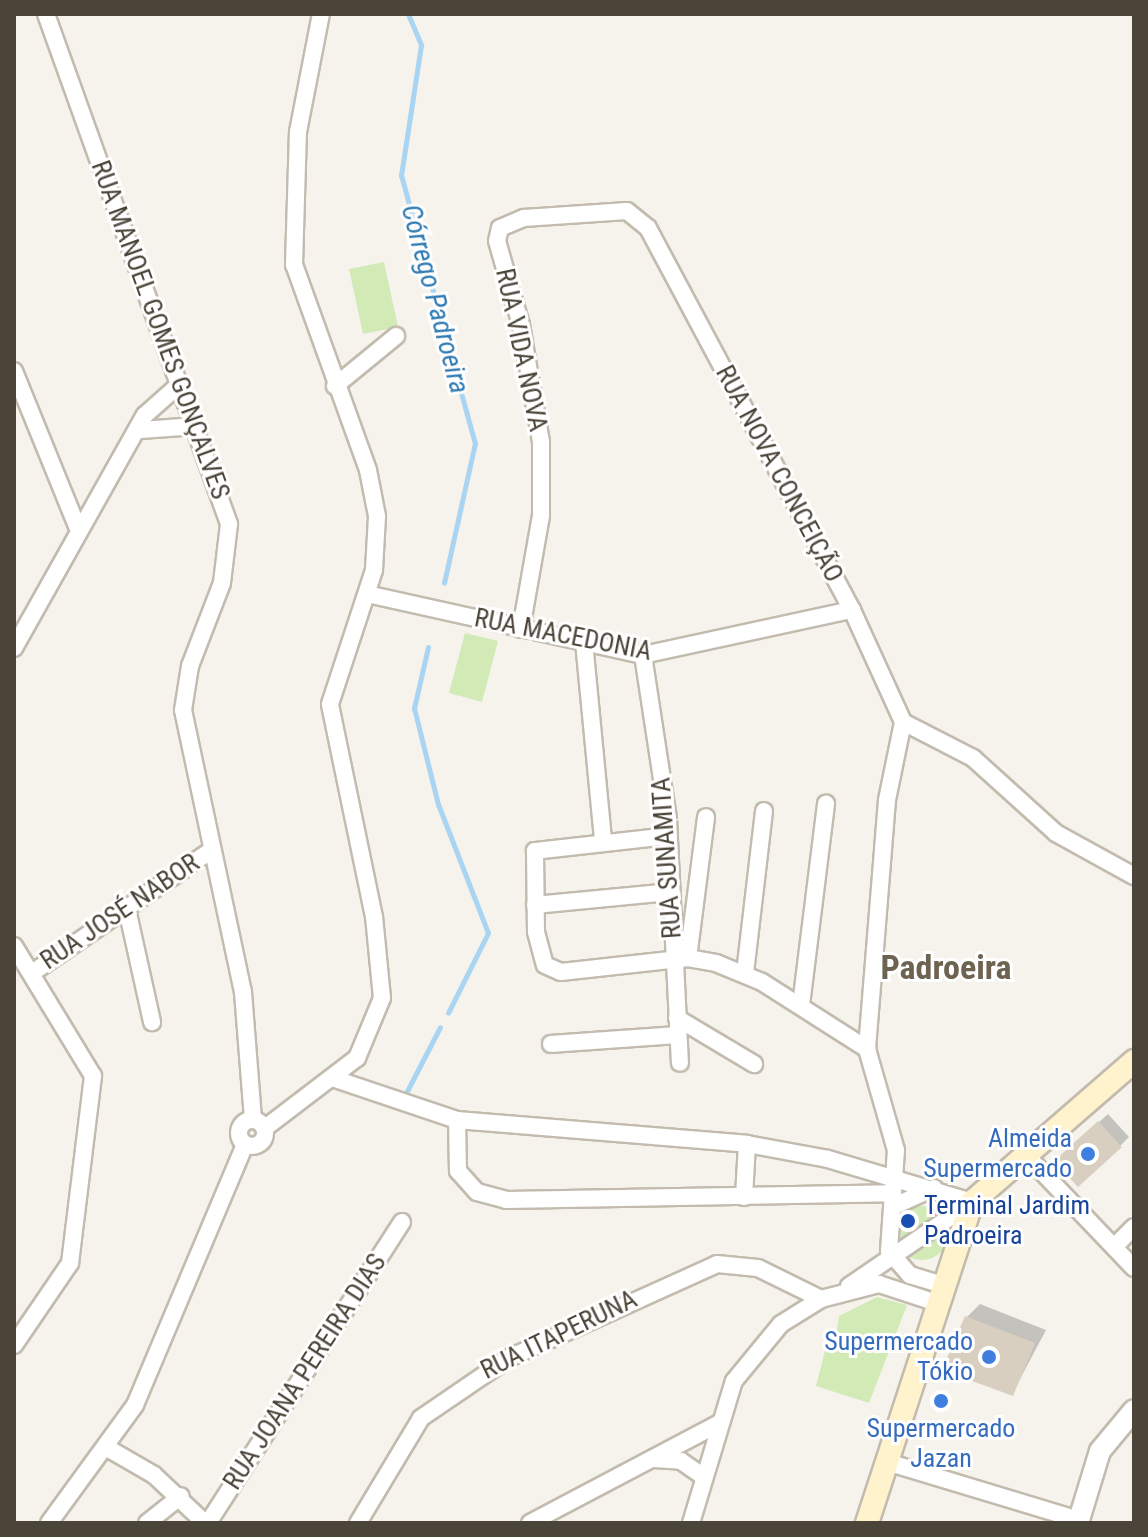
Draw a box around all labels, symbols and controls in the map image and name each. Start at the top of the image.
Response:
street label: RUA MANOEL GOMES GONÇALVES [84,157,236,503]
water label: Córrego Padroeira [394,201,476,397]
street label: RUA VIDA NOVA [489,266,553,434]
street label: RUA NOVA CONCEIÇÃO [709,360,849,588]
street label: RUA MACEDONIA [472,603,654,667]
street label: RUA SUNAMITA [646,776,688,940]
street label: RUA JOSÉ NABOR [35,847,205,977]
district label: Padroeira [880,948,1012,988]
place label: Almeida Supermercado [923,1123,1072,1184]
marker: Almeida Supermercado [1079,1145,1097,1163]
place label: Terminal Jardim Padroeira [924,1190,1090,1252]
marker: Terminal Jardim Padroeira [899,1212,917,1230]
street label: RUA JOANA PEREIRA DIAS [217,1248,393,1496]
street label: RUA ITAPERUNA [476,1284,642,1386]
place label: Supermercado Tókio [824,1326,973,1388]
marker: Supermercado Tókio [980,1348,998,1366]
marker: Supermercado Jazan [932,1392,950,1410]
place label: Supermercado Jazan [867,1413,1015,1474]

